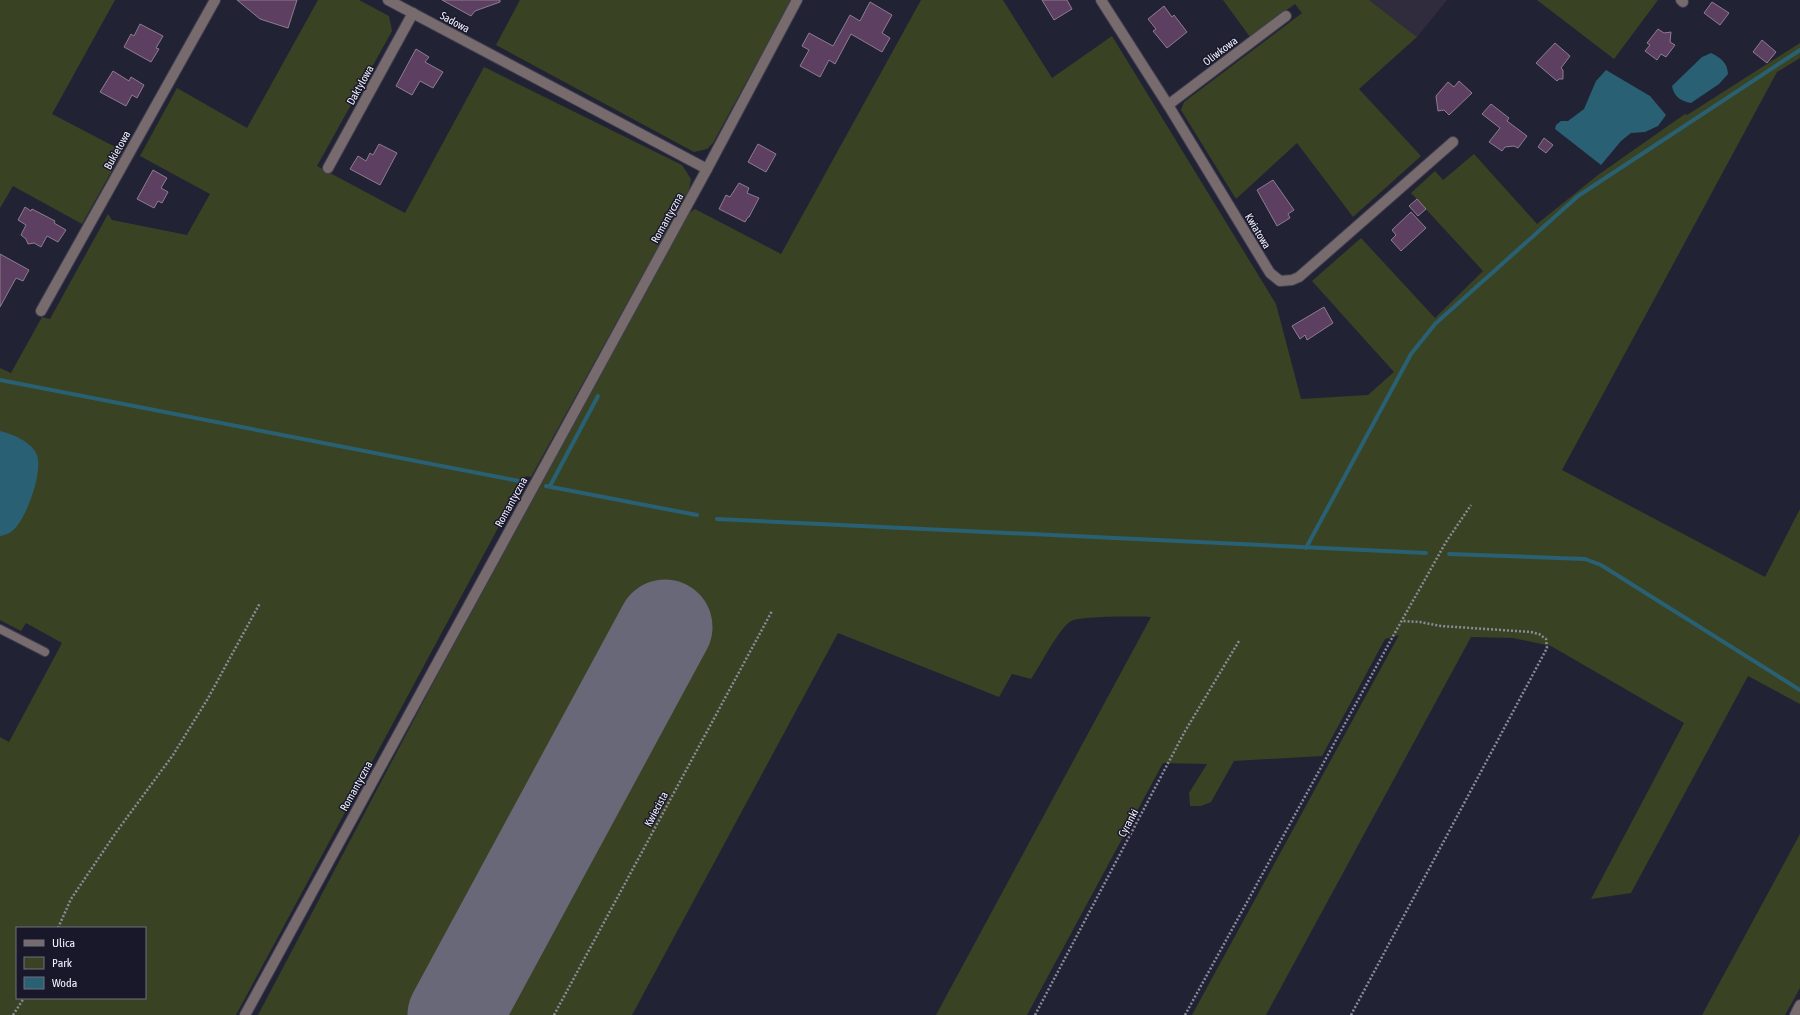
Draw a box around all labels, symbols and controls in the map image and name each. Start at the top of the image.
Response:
street label: Sadowa [438,9,472,35]
street label: Oliwkowa [1201,34,1239,68]
street label: Daktylowa [344,63,376,107]
street label: Bukietowa [102,129,132,171]
street label: Romantyczna [648,191,686,245]
street label: Kwiatowa [1243,211,1273,251]
street label: Romantyczna [492,475,530,529]
street label: Romantyczna [337,759,375,813]
street label: Kwiecista [642,789,670,829]
street label: Cyranki [1116,807,1140,839]
legend [16,927,146,999]
text: Ulica [52,936,75,950]
text: Park [52,956,73,970]
text: Woda [52,976,77,990]

